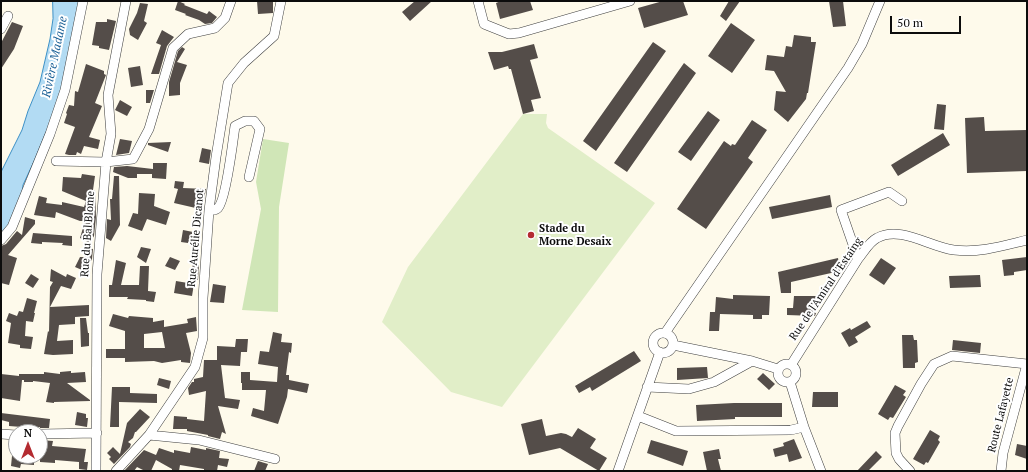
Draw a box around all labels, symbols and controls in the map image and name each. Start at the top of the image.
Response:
scale bar [892,8,963,34]
water label: Rivière Madame [39,15,71,99]
text: 50 m [897,15,923,30]
street label: Rue Aurélie Dicanot [185,188,207,288]
street label: Rue du Bal Blome [78,191,98,277]
place label: Stade du Morne Desaix [539,222,611,248]
marker: Stade du Morne Desaix [526,230,536,240]
street label: Rue de l'Amiral d'Estaing [787,235,865,343]
street label: Route Lafayette [985,376,1017,454]
north arrow [8,424,48,464]
text: N [24,426,32,440]

